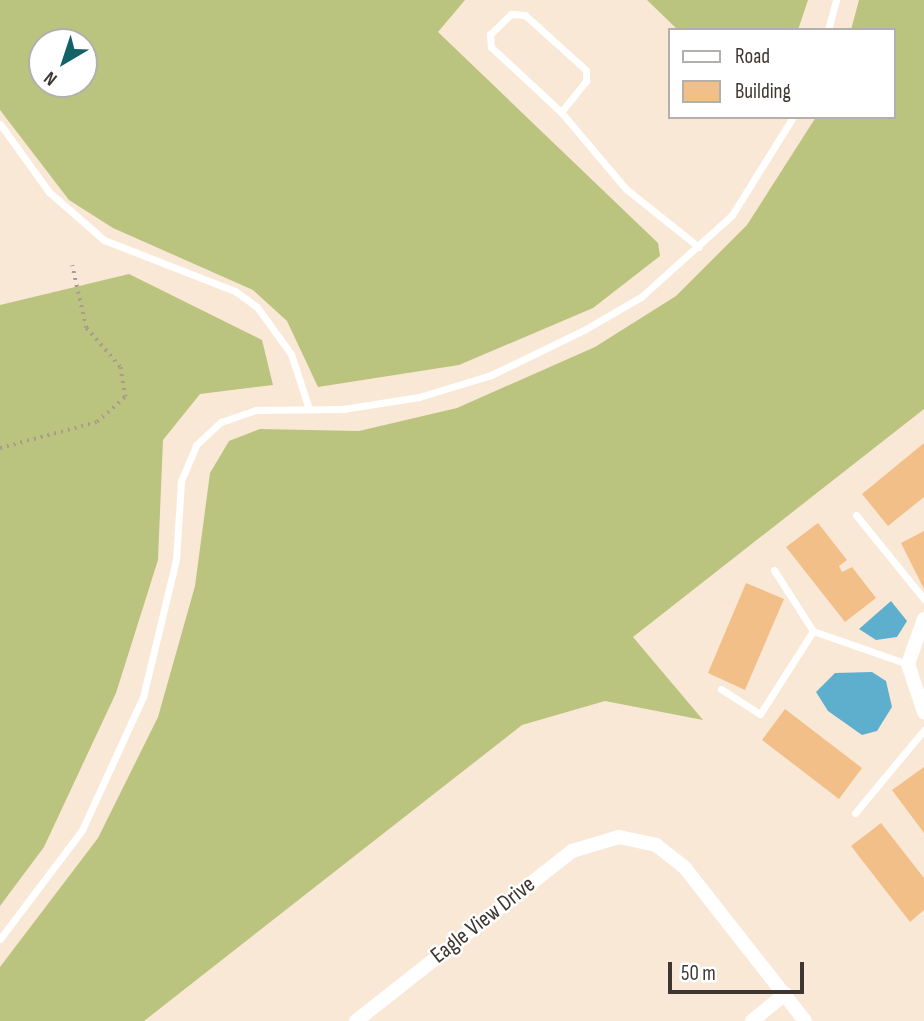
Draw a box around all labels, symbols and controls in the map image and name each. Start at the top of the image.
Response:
north arrow [28,28,98,98]
legend [668,28,896,119]
text: Road [735,44,770,69]
text: N [40,66,62,90]
text: Building [735,79,791,104]
street label: Eagle View Drive [425,871,541,969]
scale bar [672,948,808,992]
text: 50 m [681,961,716,986]

